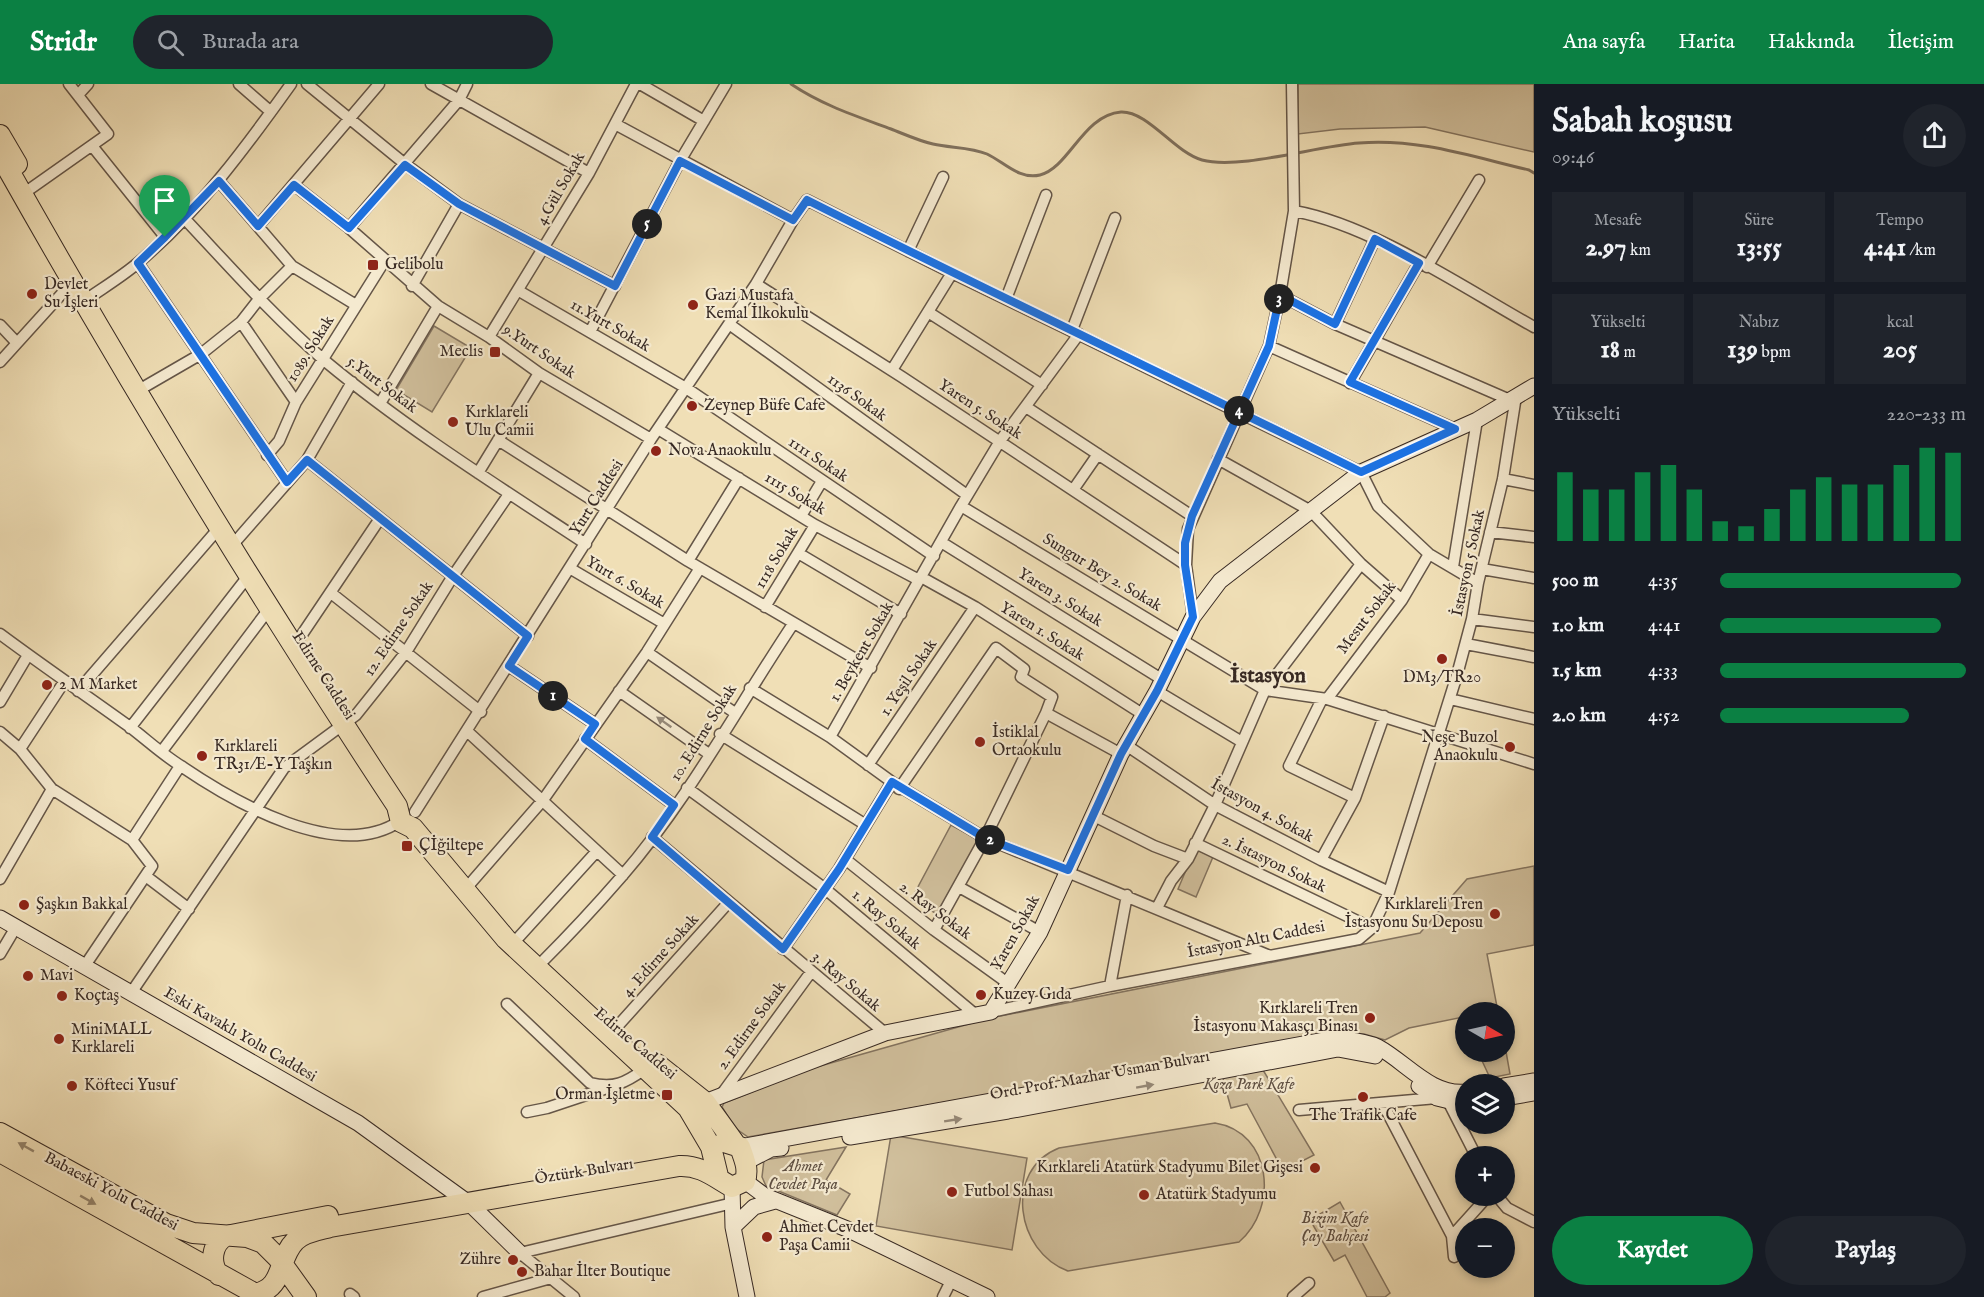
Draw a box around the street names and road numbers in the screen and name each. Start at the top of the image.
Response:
street label: 4.Gül Sokak [532,149,590,229]
street label: 11.Yurt Sokak [566,295,654,357]
street label: 1089. Sokak [283,312,340,386]
street label: 9.Yurt Sokak [498,320,580,384]
street label: 5.Yurt Sokak [343,352,421,418]
street label: 1136 Sokak [823,370,891,427]
street label: Yaren 5. Sokak [934,375,1026,445]
street label: 1111 Sokak [784,433,852,488]
street label: Yurt Caddesi [566,456,628,540]
street label: 1115 Sokak [761,468,830,520]
street label: İstasyon 5 Sokak [1446,507,1490,618]
street label: 1118 Sokak [751,523,803,592]
street label: Sungur Bey 2. Sokak [1039,529,1166,617]
street label: Yurt 6. Sokak [582,552,668,614]
street label: Yaren 3. Sokak [1014,564,1106,632]
street label: 12. Edirne Sokak [360,577,438,680]
street label: Mesut Sokak [1333,577,1401,658]
street label: 1. Beykent Sokak [825,598,899,706]
street label: Yaren 1. Sokak [996,598,1088,666]
street label: Edirne Caddesi [287,628,359,724]
street label: 1. Yeşil Sokak [876,635,942,720]
street label: 10. Edirne Sokak [666,680,742,785]
street label: İstasyon 4. Sokak [1207,773,1318,848]
street label: 2. İstasyon Sokak [1218,828,1331,898]
street label: 2. Ray Sokak [895,877,975,945]
street label: 1. Ray Sokak [847,885,925,955]
street label: Yaren Sokak [987,891,1045,974]
street label: 4. Edirne Sokak [618,910,704,1002]
street label: İstasyon Altı Caddesi [1185,915,1327,963]
street label: 3. Ray Sokak [807,947,885,1017]
street label: 2. Edirne Sokak [713,978,791,1074]
street label: Eski Kavaklı Yolu Caddesi [160,983,320,1087]
street label: Edirne Caddesi [590,1004,680,1084]
street label: Ord. Prof. Mazhar Usman Bulvarı [989,1047,1211,1105]
street label: Babaeski Yolu Caddesi [40,1148,182,1236]
street label: Öztürk Bulvarı [533,1153,635,1190]

